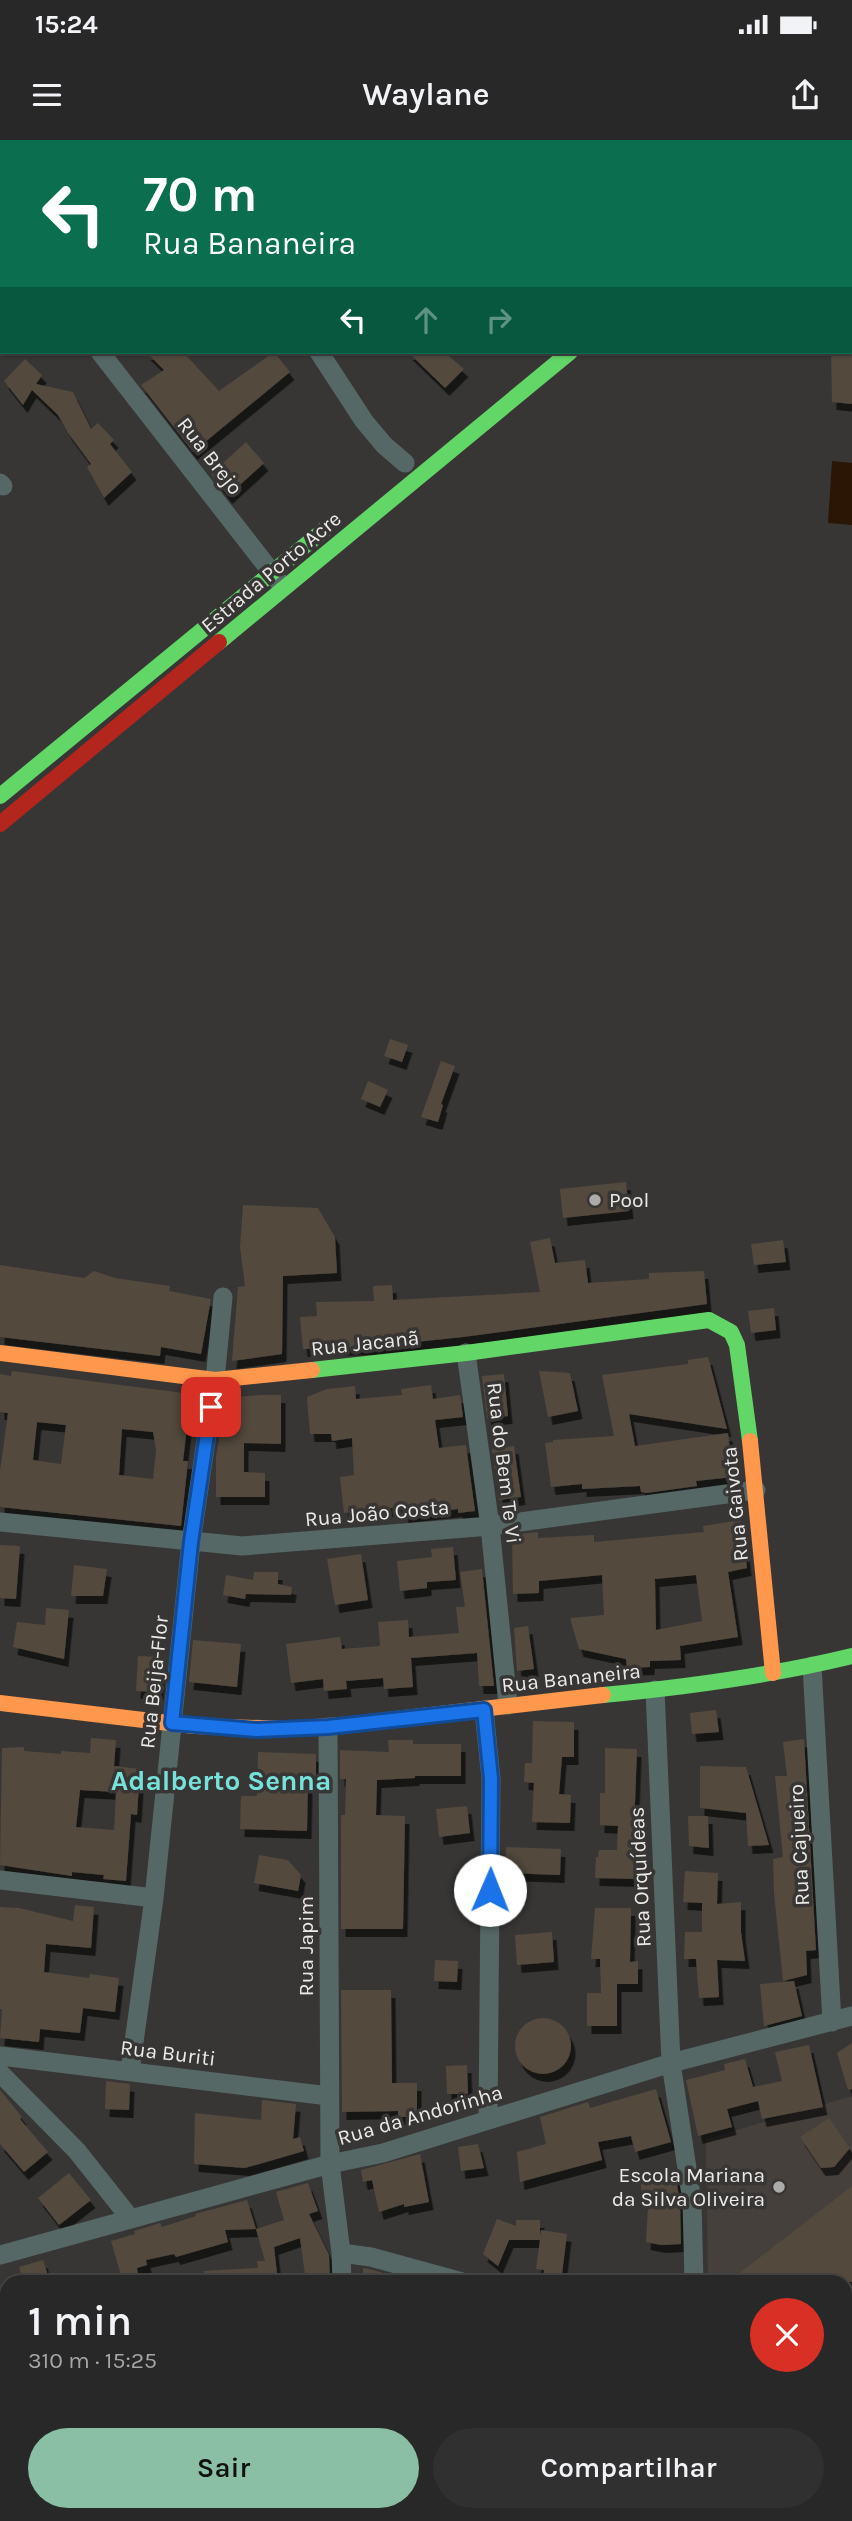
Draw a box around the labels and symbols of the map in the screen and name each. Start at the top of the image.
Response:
street label: Rua Brejo [172,413,248,499]
street label: Estrada Porto Acre [196,506,346,638]
place label: Pool [609,1188,649,1212]
marker: Pool [587,1192,603,1208]
street label: Rua Jacanã [310,1325,420,1361]
pin [181,1377,241,1437]
street label: Rua do Bem Te Vi [482,1381,526,1545]
street label: Rua Gaivota [717,1446,753,1562]
street label: Rua João Costa [304,1495,450,1531]
street label: Rua Beija-Flor [135,1614,173,1750]
street label: Rua Bananeira [500,1659,642,1697]
district label: Adalberto Senna [111,1764,331,1797]
street label: Rua Cajueiro [784,1783,814,1907]
street label: Rua Orquídeas [624,1806,656,1948]
position arrow [453,1853,527,1927]
street label: Rua Japim [294,1896,318,1996]
street label: Rua Buriti [119,2035,217,2071]
street label: Rua da Andorinha [335,2080,505,2150]
place label: Escola Mariana da Silva Oliveira [612,2163,765,2211]
marker: Escola Mariana da Silva Oliveira [771,2179,787,2195]

